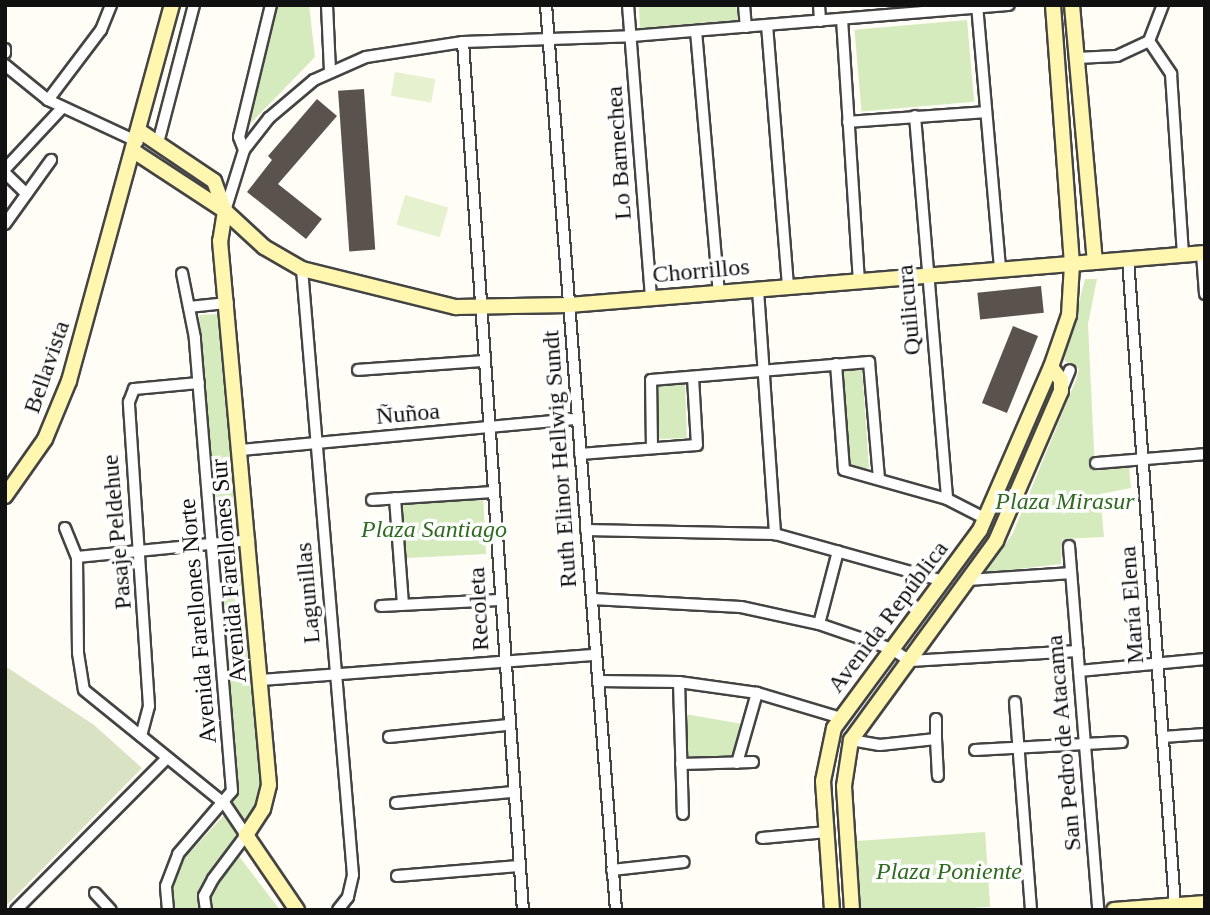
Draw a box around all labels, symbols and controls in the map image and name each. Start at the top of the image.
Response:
street label: Lo Barnechea [600,85,638,221]
street label: Chorrillos [651,252,751,290]
street label: Quilicura [891,264,927,356]
street label: Bellavista [18,317,76,417]
street label: Ruth Elinor Hellwig Sundt [537,329,583,589]
street label: Ñuñoa [375,397,441,431]
street label: Pasaje Peldehue [96,453,138,611]
street label: Avenida Farellones Sur [205,458,253,684]
park label: Plaza Mirasur [995,488,1135,516]
street label: Avenida Farellones Norte [173,497,223,745]
park label: Plaza Santiago [361,516,507,544]
street label: Avenida República [821,535,955,699]
street label: Lagunillas [289,541,327,645]
street label: María Elena [1114,545,1150,665]
street label: Recoleta [462,566,496,652]
street label: San Pedro de Atacama [1040,633,1088,853]
park label: Plaza Poniente [876,858,1022,886]

